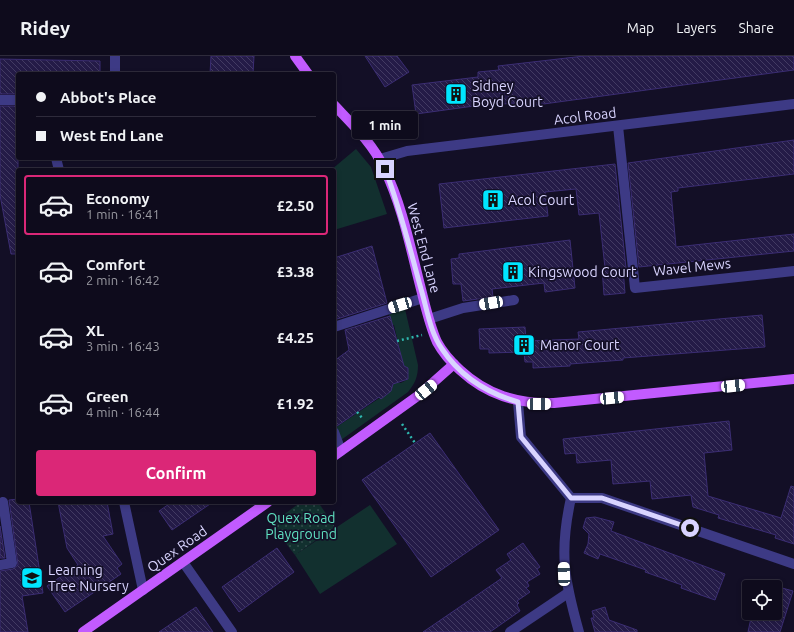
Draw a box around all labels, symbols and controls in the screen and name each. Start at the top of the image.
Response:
text: Ridey [20,17,70,39]
text: Map [627,20,654,36]
text: Layers [676,20,716,36]
text: Share [738,20,774,36]
place label: Sidney Boyd Court [472,78,543,110]
building icon: Sidney Boyd Court [443,81,469,107]
text: Abbot's Place [60,89,156,106]
street label: Acol Road [553,104,617,128]
callout: 1 min [352,111,418,139]
text: 1 min [369,118,401,132]
text: West End Lane [60,127,164,144]
route end [376,160,394,178]
icon: car [38,187,74,223]
building icon: Acol Court [480,187,506,213]
text: Economy [86,190,150,207]
place label: Acol Court [508,192,575,208]
text: £2.50 [276,197,314,214]
street label: West End Lane [404,201,444,295]
text: 1 min · 16:41 [86,207,160,221]
icon: car [38,253,74,289]
street label: Wavel Mews [652,255,732,279]
text: Comfort [86,256,145,273]
building icon: Kingswood Court [500,259,526,285]
text: £3.38 [276,263,314,280]
place label: Kingswood Court [528,264,637,280]
text: 2 min · 16:42 [86,273,160,287]
car [478,295,504,311]
car [387,296,413,314]
icon: car [38,319,74,355]
text: XL [86,322,104,339]
text: £4.25 [276,329,314,346]
building icon: Manor Court [511,332,537,358]
place label: Manor Court [540,337,620,353]
text: 3 min · 16:43 [86,339,160,353]
car [413,378,439,402]
car [720,379,746,393]
icon: car [38,385,74,421]
text: Green [86,388,128,405]
car [600,391,624,405]
text: £1.92 [276,395,314,412]
car [527,398,551,410]
text: 4 min · 16:44 [86,405,160,419]
button: Confirm [36,450,316,496]
park label: Quex Road Playground [265,510,337,542]
route start [681,519,699,537]
street label: Quex Road [144,523,210,575]
place label: Learning Tree Nursery [48,562,129,594]
car [558,562,570,586]
school or university icon: Learning Tree Nursery [19,565,45,591]
map controls [742,580,782,620]
button: locate [742,580,782,620]

